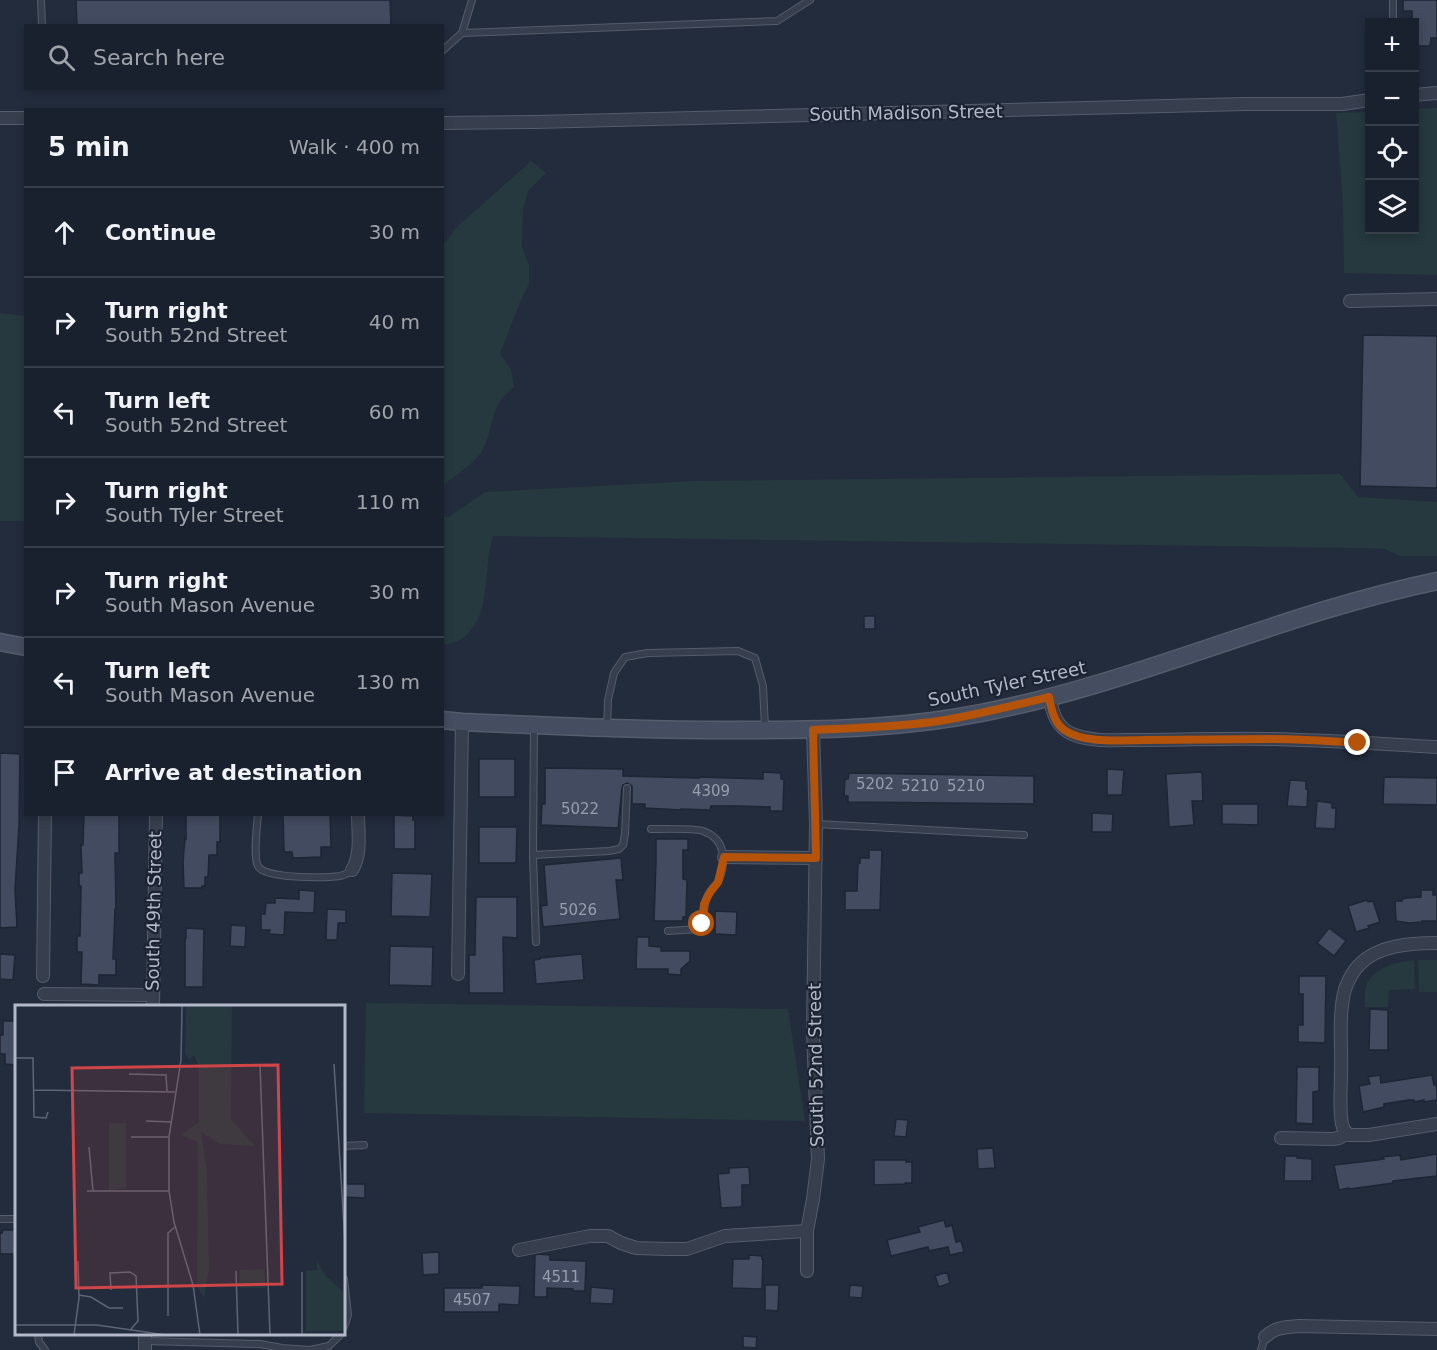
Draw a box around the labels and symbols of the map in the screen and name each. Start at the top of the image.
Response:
street label: South Madison Street [809,100,1003,125]
street label: South Tyler Street [926,657,1088,710]
route end [1344,729,1370,755]
house number: 5202 [856,775,894,793]
house number: 5210 [901,777,939,795]
house number: 5210 [947,777,985,795]
house number: 4309 [692,782,730,800]
house number: 5022 [561,800,599,818]
street label: South 49th Street [142,831,165,991]
house number: 5026 [559,901,597,919]
route start [688,910,714,936]
street label: South 52nd Street [804,983,827,1147]
inset map [15,1005,345,1335]
house number: 4511 [542,1268,580,1286]
house number: 4507 [453,1291,491,1309]

